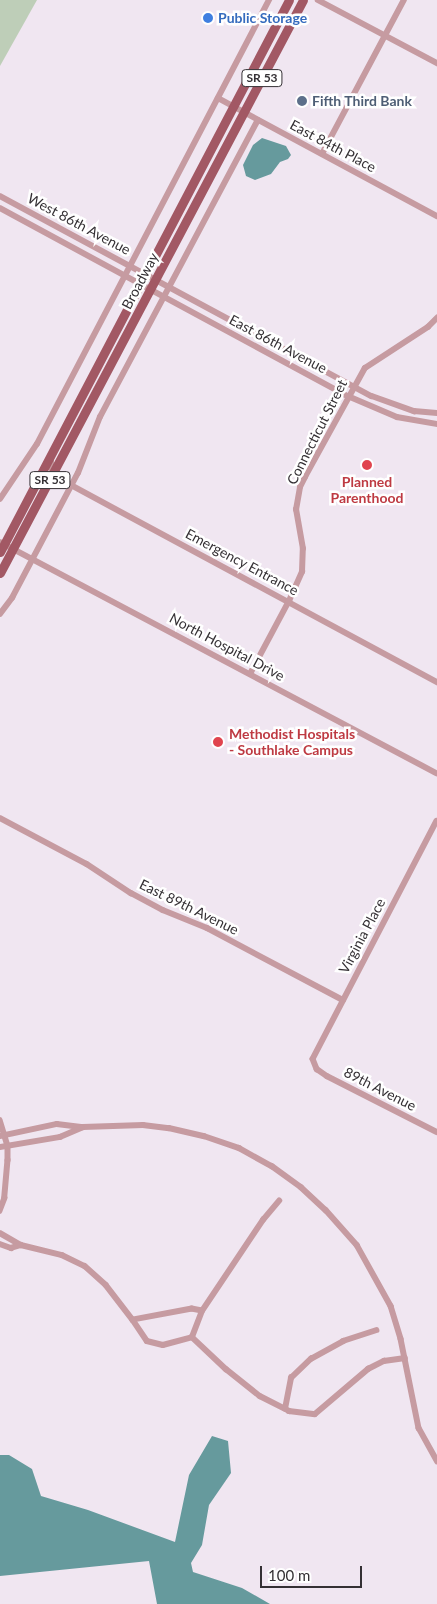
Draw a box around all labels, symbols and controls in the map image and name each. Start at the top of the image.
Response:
place label: Public Storage [218,10,307,26]
marker: Public Storage [202,12,214,24]
road number: SR 53 [241,68,283,88]
place label: Fifth Third Bank [312,93,412,109]
marker: Fifth Third Bank [296,95,308,107]
street label: East 84th Place [287,116,379,176]
street label: West 86th Avenue [24,190,134,258]
street label: Broadway [118,250,162,312]
street label: East 86th Avenue [226,311,330,377]
street label: Connecticut Street [283,377,351,487]
marker: Planned Parenthood [360,458,374,472]
road number: SR 53 [29,470,71,490]
place label: Planned Parenthood [331,474,403,507]
street label: Emergency Entrance [182,525,302,599]
street label: North Hospital Drive [167,610,287,684]
place label: Methodist Hospitals - Southlake Campus [229,726,355,759]
marker: Methodist Hospitals - Southlake Campus [211,735,225,749]
street label: East 89th Avenue [137,876,241,938]
street label: Virginia Place [335,896,389,976]
street label: 89th Avenue [341,1064,419,1114]
scale bar [262,1556,364,1588]
text: 100 m [268,1566,310,1584]

